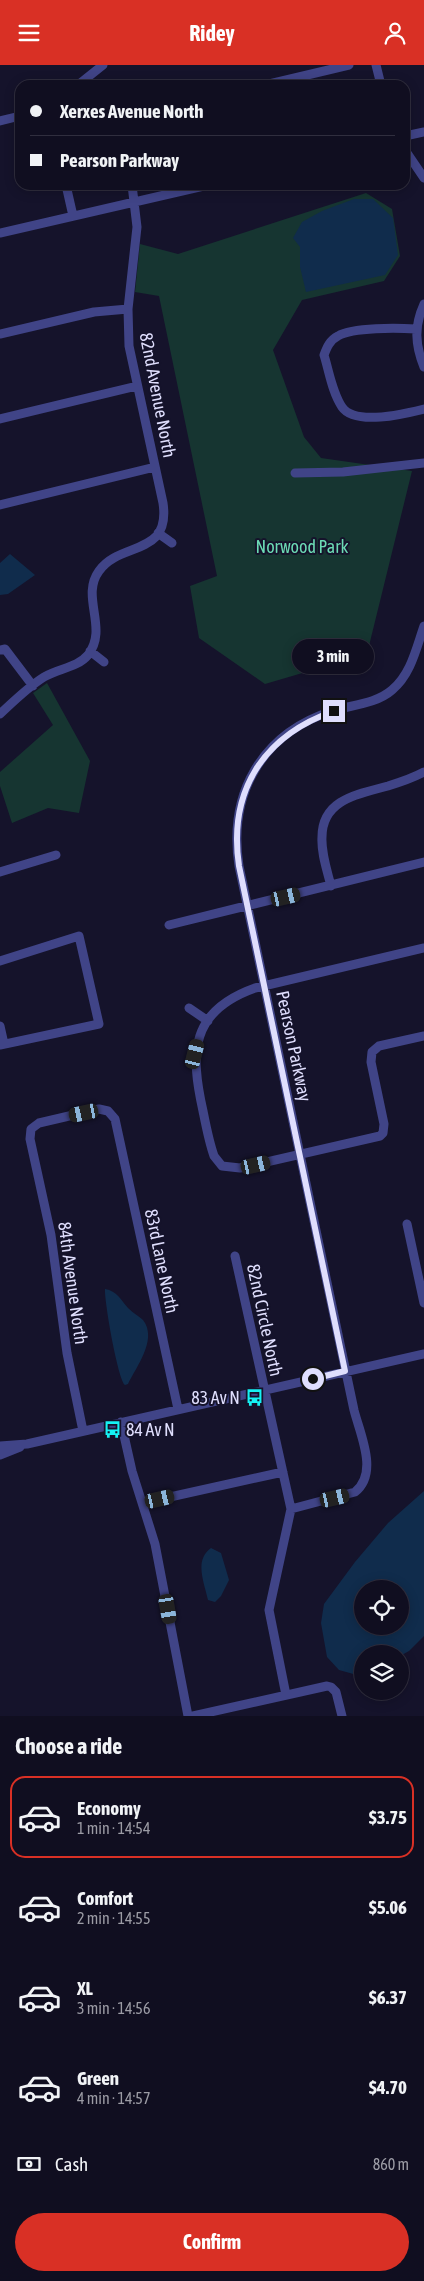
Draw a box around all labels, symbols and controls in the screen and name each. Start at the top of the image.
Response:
icon: menu [15,19,43,47]
icon: person [381,19,409,47]
text: Ridey [189,20,235,46]
text: Xerxes Avenue North [60,100,203,122]
text: Pearson Parkway [60,149,179,171]
street label: 82nd Avenue North [136,331,180,459]
park label: Norwood Park [256,536,349,557]
callout: 3 min [293,639,375,673]
text: 3 min [317,647,349,665]
route end [323,700,345,722]
car [269,886,302,908]
street label: Pearson Parkway [272,989,316,1103]
car [184,1038,205,1070]
car [67,1103,100,1123]
car [239,1154,272,1176]
street label: 83rd Lane North [141,1207,183,1315]
street label: 84th Avenue North [54,1220,92,1346]
street label: 82nd Circle North [243,1262,287,1378]
route start [302,1368,324,1390]
place label: 83 Av N [191,1387,240,1408]
bus stop icon: 83 Av N [244,1387,264,1407]
bus stop icon: 84 Av N [102,1419,122,1439]
place label: 84 Av N [126,1419,175,1440]
car [318,1487,351,1509]
car [143,1488,176,1510]
map controls [354,1580,409,1700]
button: locate [354,1580,409,1635]
car [158,1593,177,1625]
button: layers [354,1645,409,1700]
text: Choose a ride [15,1733,122,1759]
icon: car [17,1795,62,1840]
text: Economy [77,1797,141,1819]
text: $3.75 [369,1806,407,1828]
text: 1 min · 14:54 [77,1819,150,1837]
icon: car [17,1885,62,1930]
text: Comfort [77,1887,133,1909]
text: $5.06 [369,1896,407,1918]
text: 2 min · 14:55 [77,1909,150,1927]
icon: car [17,1975,62,2020]
text: XL [77,1977,93,1999]
text: $6.37 [369,1986,407,2008]
text: 3 min · 14:56 [77,1999,150,2017]
icon: car [17,2065,62,2110]
text: Green [77,2067,119,2089]
text: $4.70 [369,2076,407,2098]
text: 4 min · 14:57 [77,2089,150,2107]
icon: cash [15,2150,43,2178]
text: Cash [55,2153,88,2175]
text: 860 m [373,2155,409,2173]
button: Confirm [15,2213,409,2271]

